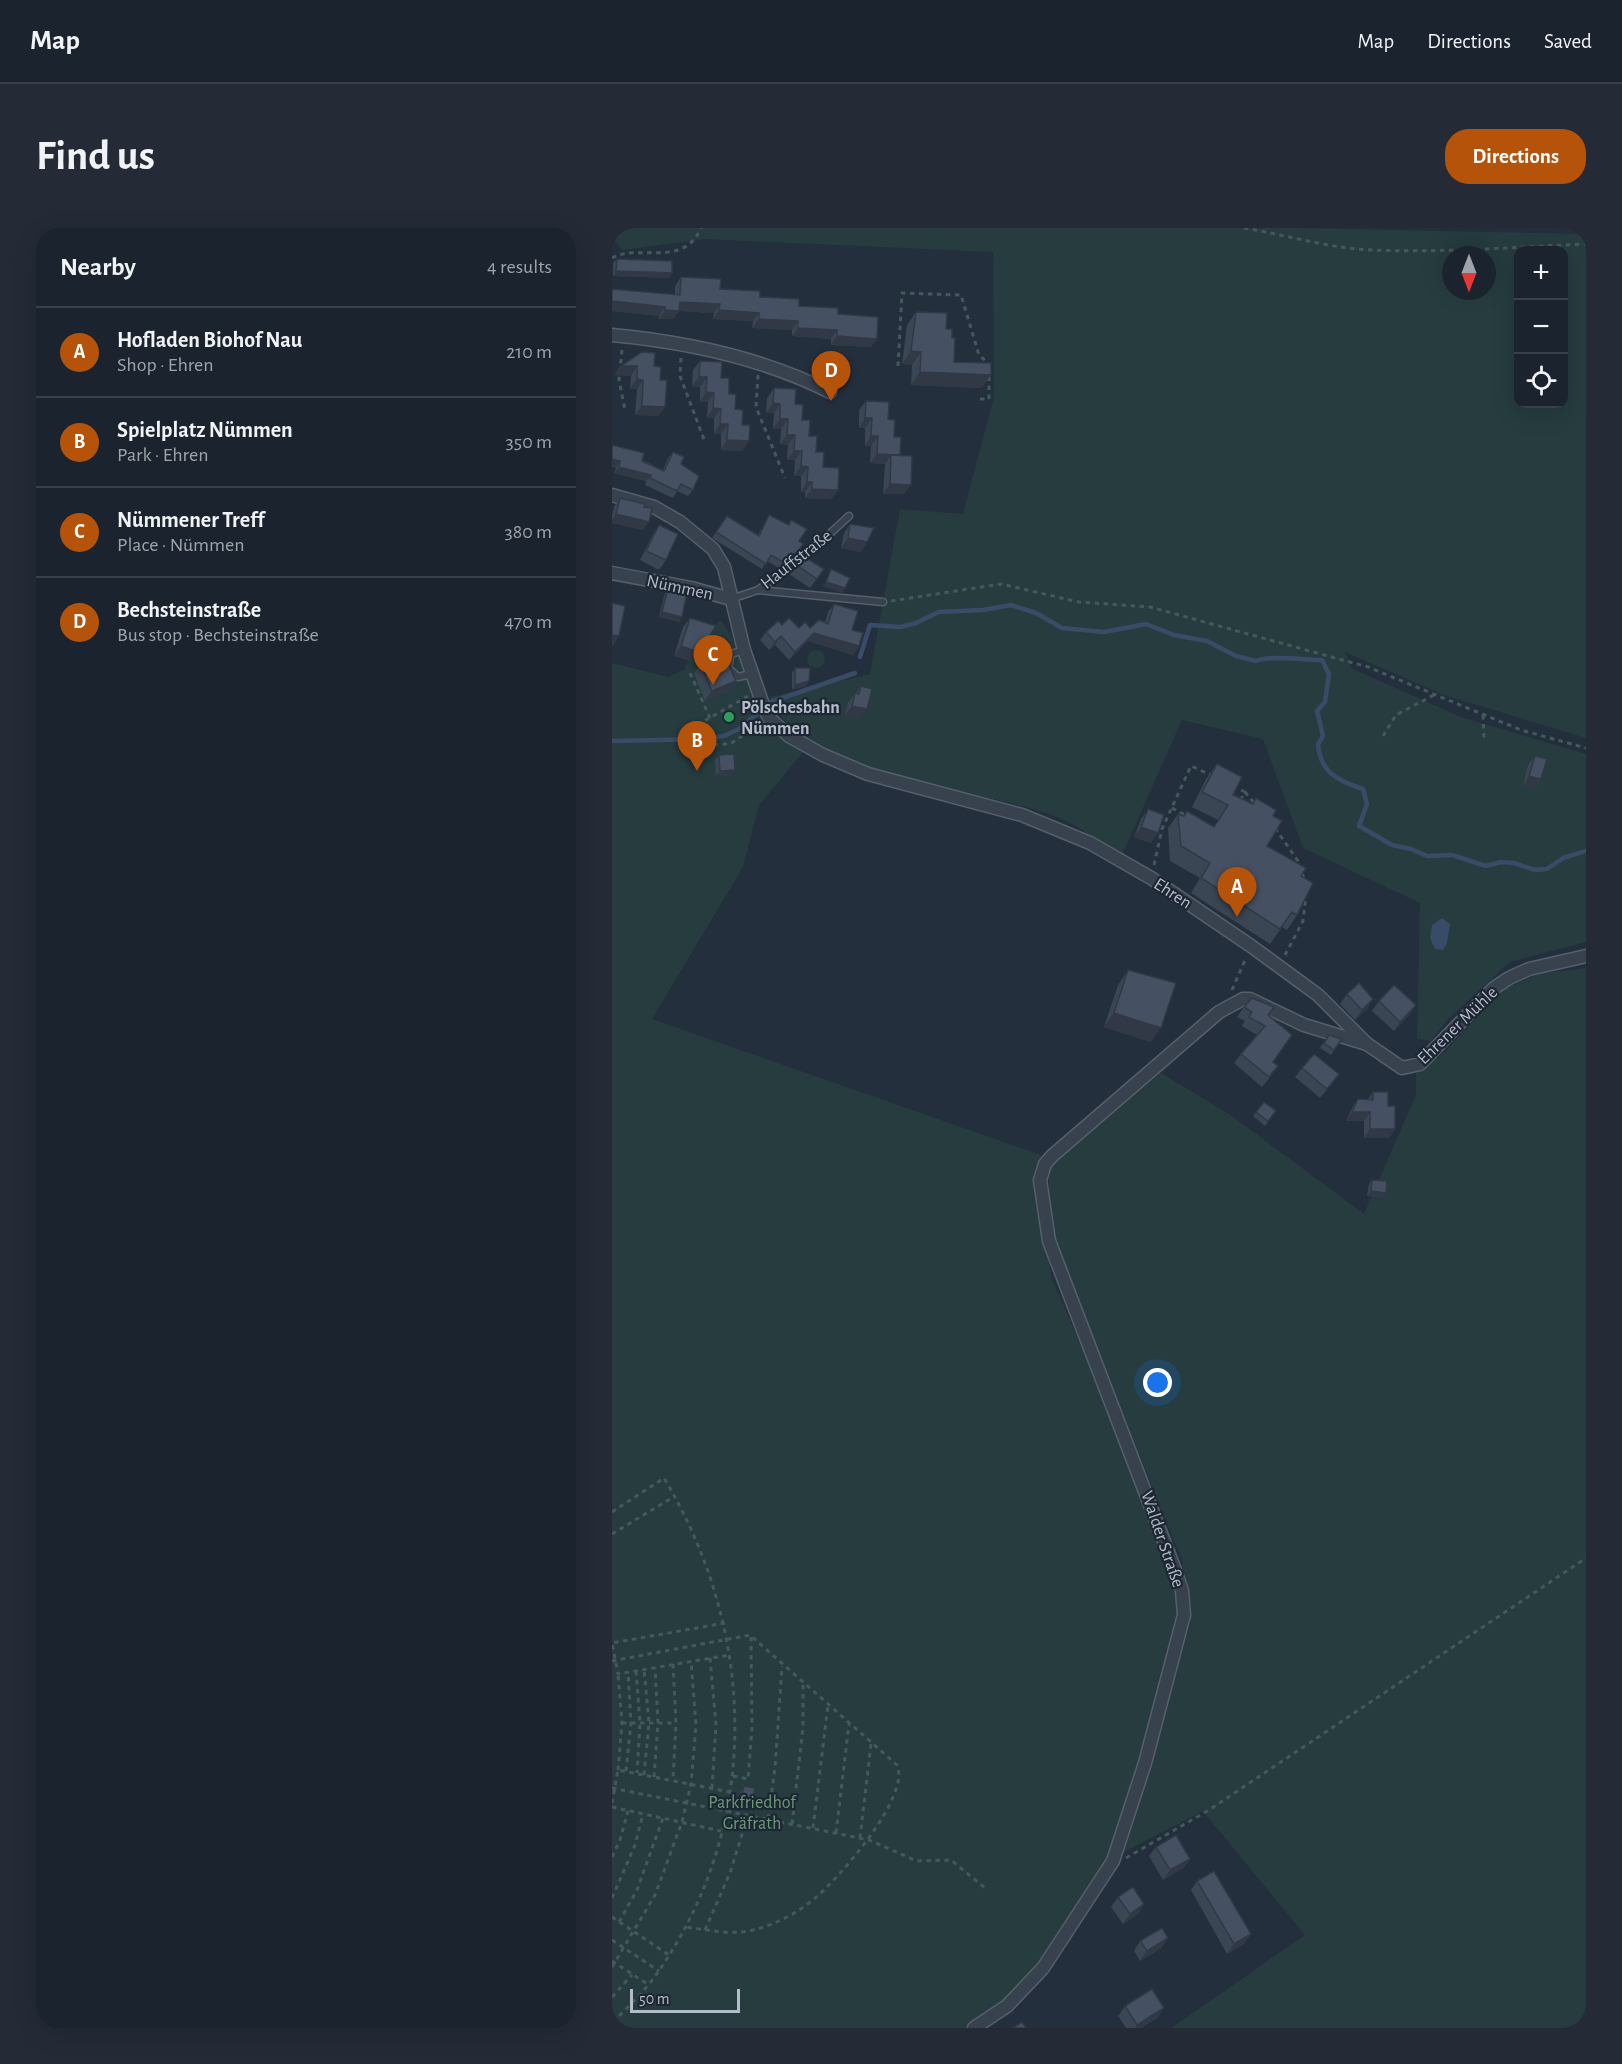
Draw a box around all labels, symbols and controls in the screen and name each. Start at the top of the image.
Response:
text: Map [30,27,80,55]
text: Map [1358,31,1394,52]
text: Directions [1427,31,1511,52]
text: Saved [1544,31,1592,52]
button: Directions [1445,129,1586,184]
text: Find us [36,135,155,177]
north arrow [1442,246,1496,300]
map controls [1514,246,1568,408]
button: + [1514,246,1568,300]
text: Nearby [60,254,136,280]
text: 4 results [487,257,552,277]
button: − [1514,300,1568,354]
text: Hofladen Biohof Nau [117,329,302,351]
text: A [74,342,86,362]
text: 210 m [506,342,552,362]
pin: D [812,352,850,401]
button: locate [1514,354,1568,408]
text: Shop · Ehren [117,355,214,375]
text: Spielplatz Nümmen [117,419,293,441]
text: B [74,432,85,452]
text: 350 m [506,432,552,452]
text: Park · Ehren [117,445,209,465]
text: Nümmener Treff [117,509,264,531]
text: C [74,522,85,542]
text: 380 m [504,522,552,542]
street label: Hauffstraße [758,527,836,593]
text: Place · Nümmen [117,535,244,555]
street label: Nümmen [645,572,715,604]
text: Bechsteinstraße [117,599,261,621]
text: D [73,612,86,632]
text: 470 m [504,612,552,632]
text: Bus stop · Bechsteinstraße [117,625,319,645]
pin: C [694,636,732,685]
place label: Pölschesbahn Nümmen [741,699,840,738]
marker: Pölschesbahn Nümmen [722,710,736,724]
pin: B [678,722,716,771]
pin: A [1218,868,1256,917]
street label: Ehren [1150,875,1195,913]
street label: Ehrener Mühle [1414,983,1501,1068]
your location [1143,1368,1172,1397]
street label: Walder Straße [1137,1489,1187,1590]
park label: Parkfriedhof Gräfrath [708,1794,797,1833]
scale bar [630,1986,740,2014]
text: 50 m [639,1991,670,2007]

